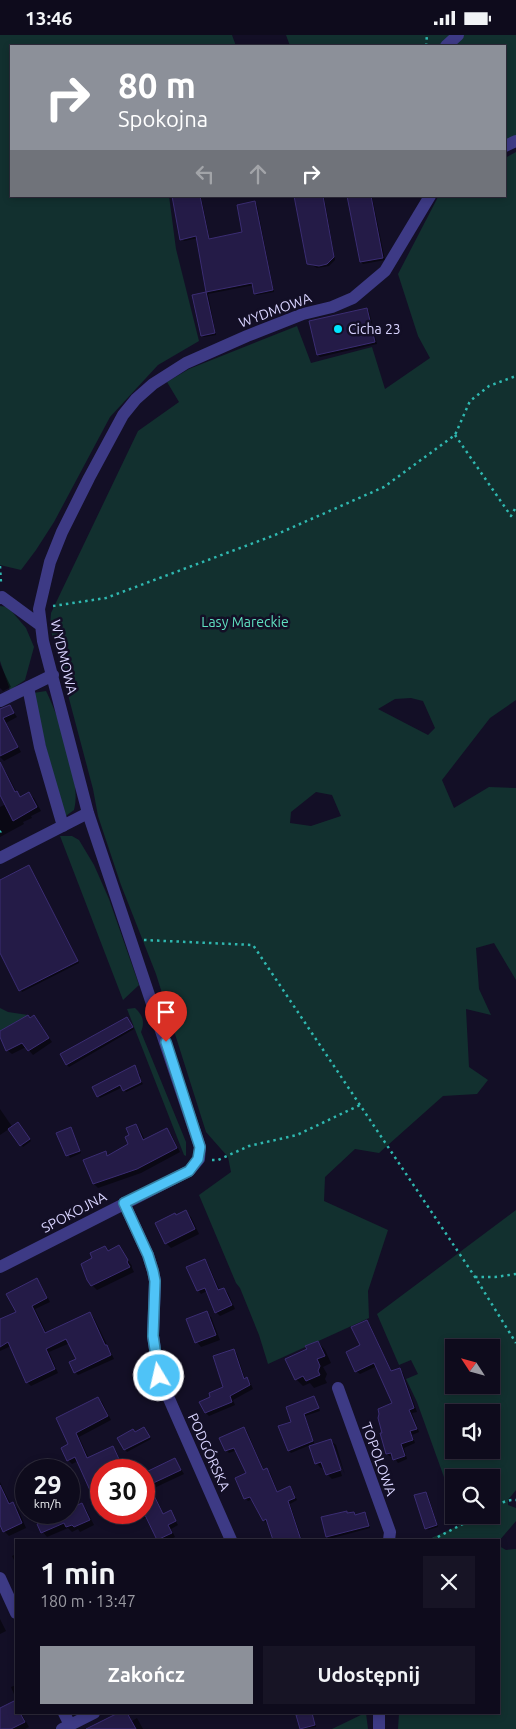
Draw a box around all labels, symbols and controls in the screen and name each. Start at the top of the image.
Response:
text: 13:46 [25,7,73,29]
icon: right [35,65,100,130]
text: 80 m [118,65,196,105]
text: Spokojna [118,106,208,131]
icon: left [191,160,219,188]
icon: ahead [244,160,272,188]
icon: right [297,160,325,188]
street label: WYDMOWA [236,289,314,331]
place label: Cicha 23 [348,321,401,337]
marker: Cicha 23 [332,323,344,335]
park label: Lasy Mareckie [201,614,289,630]
street label: WYDMOWA [48,618,80,696]
pin [145,991,187,1042]
icon: arrive [152,998,180,1026]
street label: SPOKOJNA [39,1188,109,1236]
north arrow [445,1339,500,1394]
map controls [445,1339,500,1524]
position arrow [132,1349,184,1401]
button: sound [445,1404,500,1459]
street label: PODGÓRSKA [185,1410,234,1493]
street label: TOPOLOWA [358,1420,400,1498]
speed limit sign: 30 [90,1459,155,1524]
button: search [445,1469,500,1524]
text: 29 [33,1471,62,1499]
text: km/h [34,1497,61,1510]
text: 1 min [40,1556,116,1590]
button: close [423,1556,475,1608]
text: 180 m · 13:47 [40,1592,136,1610]
button: Zakończ [40,1646,253,1704]
button: Udostępnij [263,1646,475,1704]

